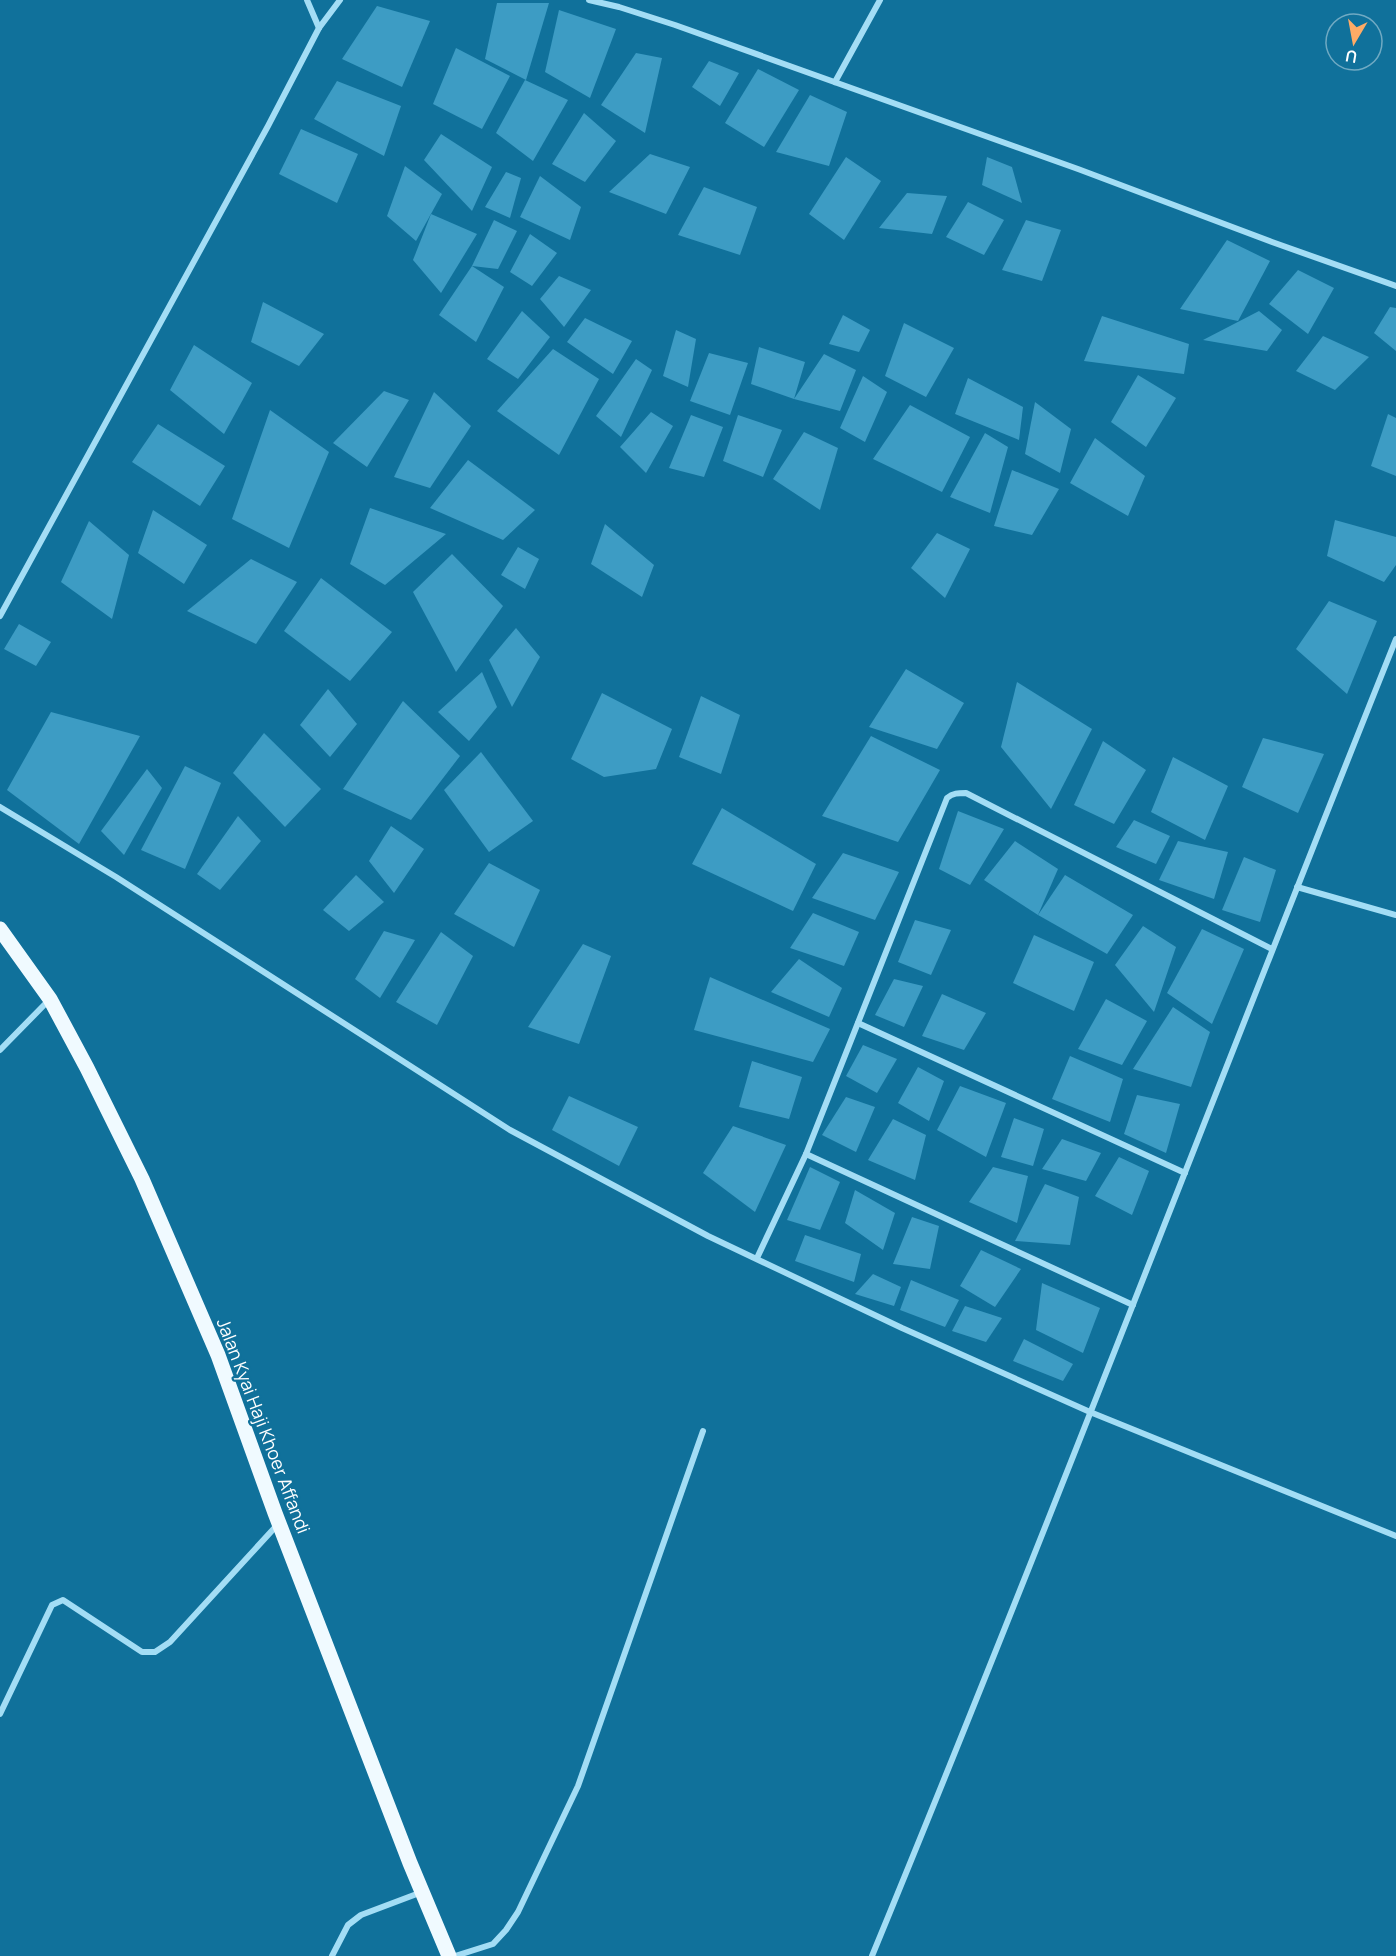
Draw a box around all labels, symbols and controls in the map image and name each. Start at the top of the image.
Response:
north arrow [1324,12,1384,72]
text: U [1344,45,1359,69]
street label: Jalan Kyai Haji Khoer Affandi [212,1314,316,1537]

